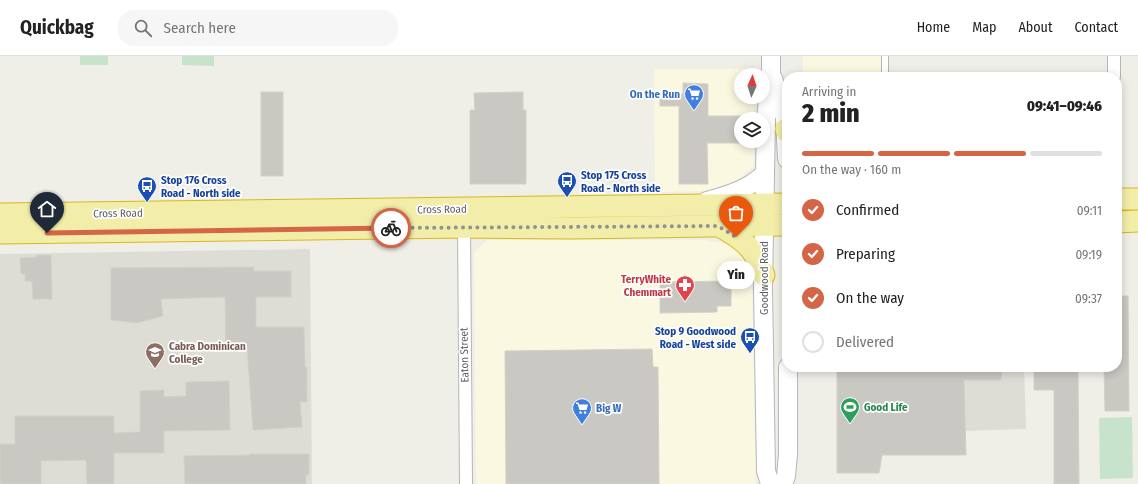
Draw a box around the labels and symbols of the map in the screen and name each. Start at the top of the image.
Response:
north arrow [734,68,770,104]
supermarket icon: On the Run [683,83,705,111]
place label: On the Run [630,88,680,101]
place label: Stop 175 Cross Road - North side [581,169,661,195]
bus stop icon: Stop 175 Cross Road - North side [556,170,578,198]
place label: Stop 176 Cross Road - North side [161,174,241,200]
bus stop icon: Stop 176 Cross Road - North side [136,175,158,203]
pin [30,192,64,233]
pin [719,196,753,237]
street label: Cross Road [417,203,467,216]
street label: Cross Road [93,207,143,220]
courier [371,208,411,248]
street label: Goodwood Road [758,241,771,315]
callout: Yin [717,261,755,289]
place label: TerryWhite Chemmart [621,273,671,299]
pharmacy icon: TerryWhite Chemmart [674,274,696,302]
place label: Stop 9 Goodwood Road - West side [655,325,736,351]
bus stop icon: Stop 9 Goodwood Road - West side [739,326,761,354]
street label: Eaton Street [458,327,471,383]
place label: Cabra Dominican College [169,340,246,366]
school or university icon: Cabra Dominican College [144,341,166,369]
sports icon: Good Life [839,396,861,424]
supermarket icon: Big W [571,397,593,425]
place label: Good Life [864,401,908,414]
place label: Big W [596,402,622,415]

